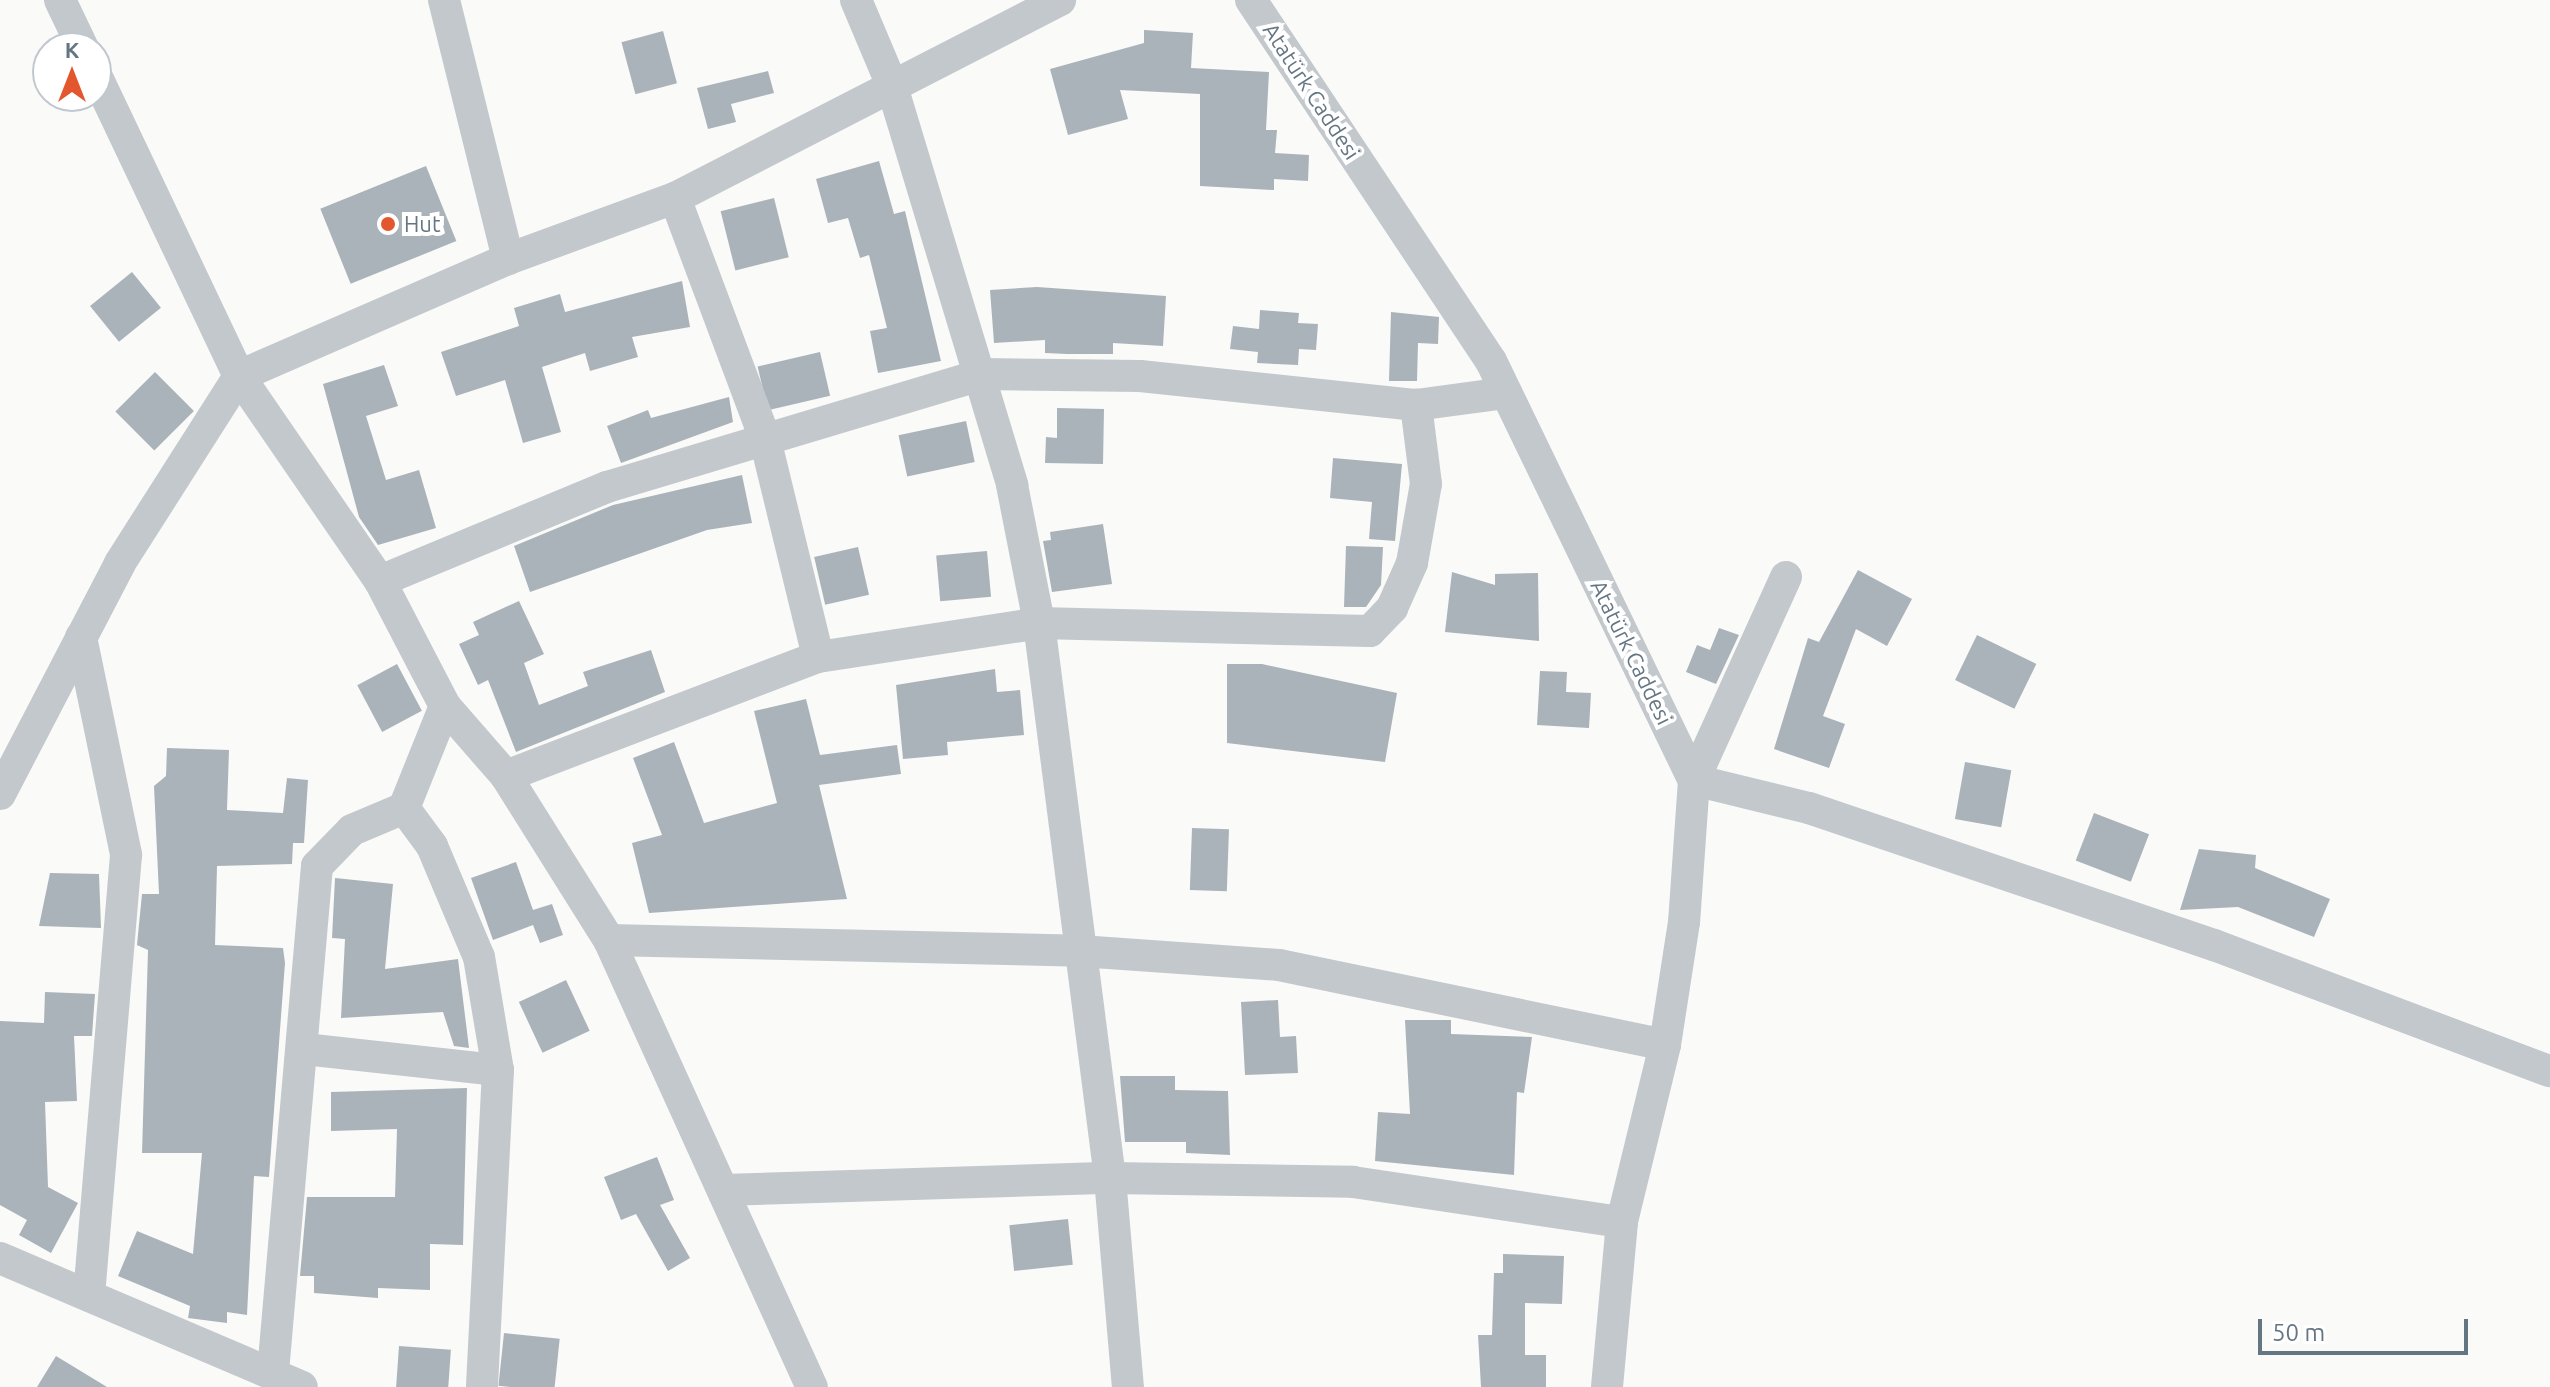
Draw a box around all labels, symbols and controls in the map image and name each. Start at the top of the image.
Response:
street label: Atatürk Caddesi [1258,18,1366,164]
north arrow [32,32,112,112]
text: K [65,37,79,62]
place label: Hut [404,211,441,237]
marker: Hut [379,215,397,233]
street label: Atatürk Caddesi [1586,575,1678,729]
scale bar [2262,1303,2472,1353]
text: 50 m [2272,1319,2325,1346]

